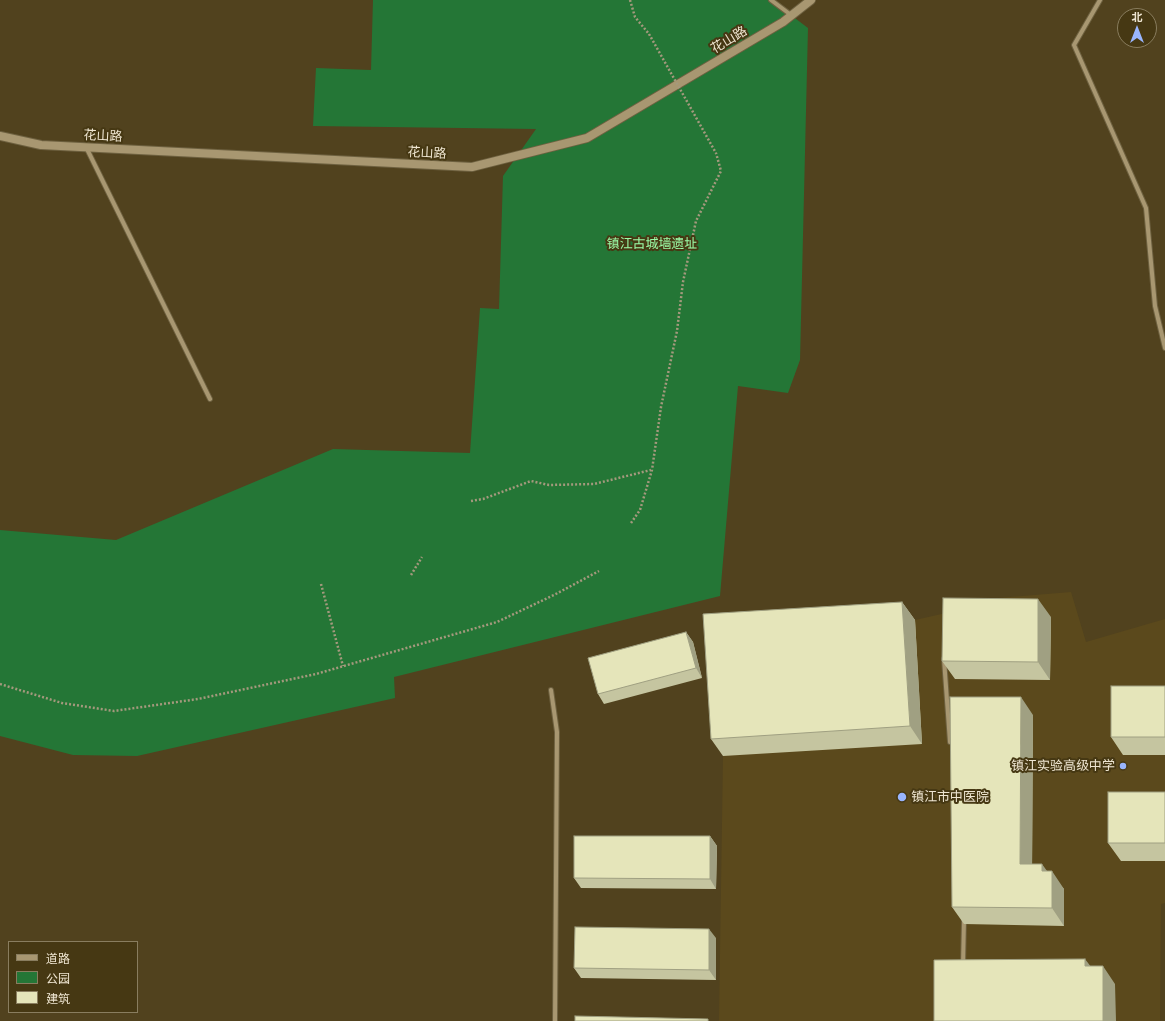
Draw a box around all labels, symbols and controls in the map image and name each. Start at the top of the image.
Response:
north arrow [1117,8,1157,48]
text: 北 [1132,11,1143,23]
street label: 花山路 [708,23,750,57]
street label: 花山路 [83,127,123,145]
street label: 花山路 [407,144,447,162]
park label: 镇江古城墙遗址 [607,236,697,252]
place label: 镇江实验高级中学 [1011,758,1115,774]
marker: 镇江实验高级中学 [1118,761,1128,771]
place label: 镇江市中医院 [911,789,989,805]
marker: 镇江市中医院 [896,791,908,803]
legend [8,941,138,1013]
text: 道路 [46,952,70,966]
text: 公园 [46,972,70,986]
text: 建筑 [46,992,70,1006]

